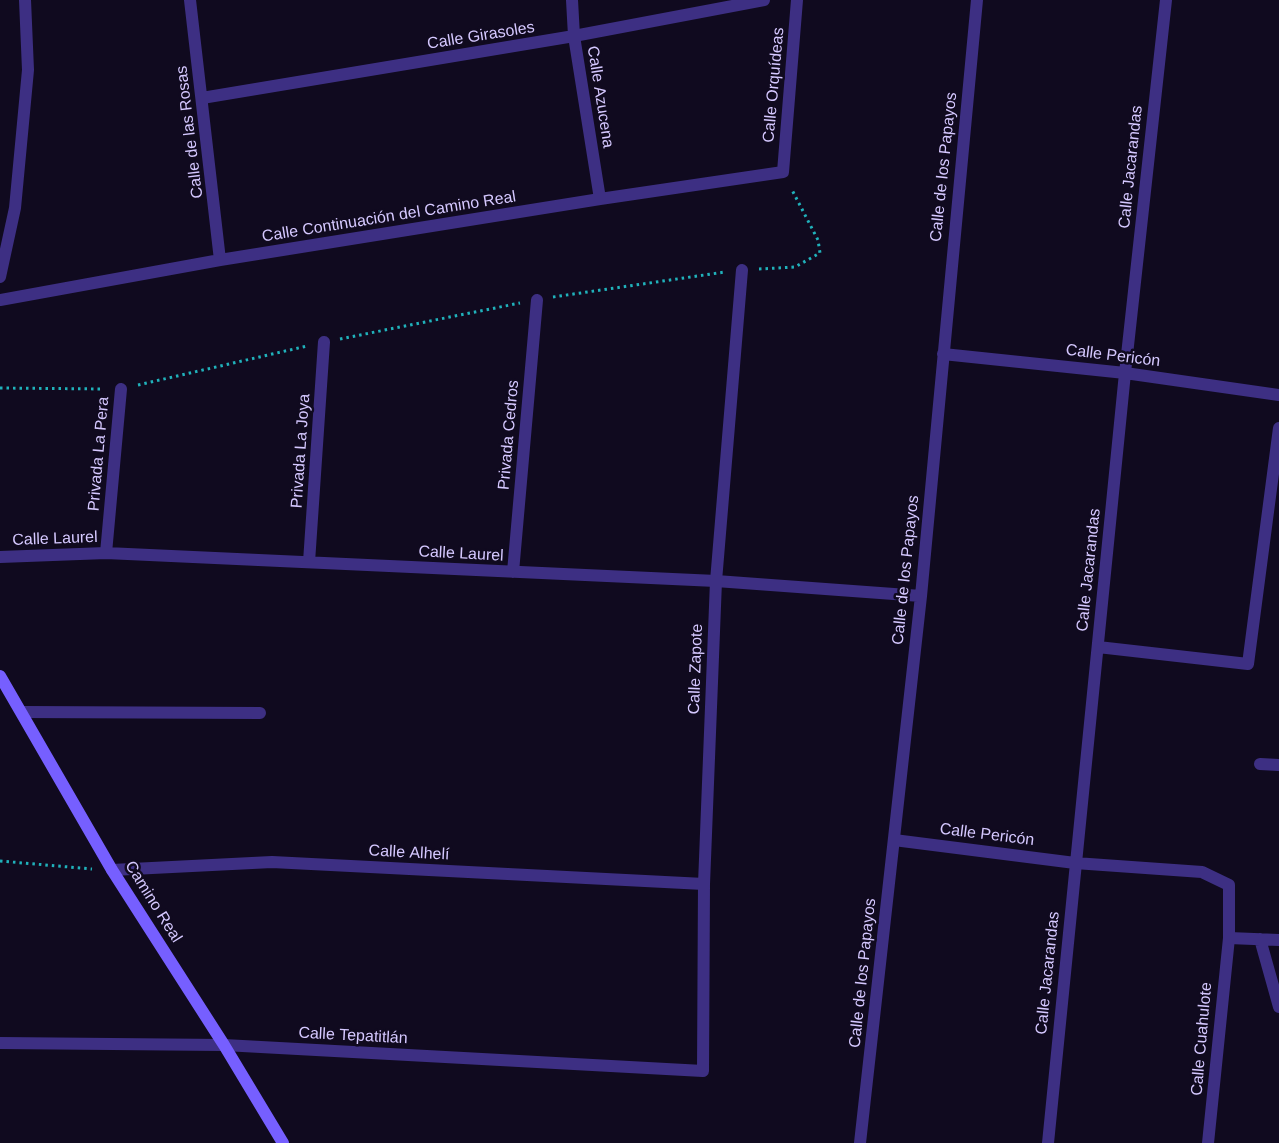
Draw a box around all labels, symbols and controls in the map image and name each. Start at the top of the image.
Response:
street label: Calle Girasoles [426,18,536,54]
street label: Calle Orquídeas [759,27,789,143]
street label: Calle Azucena [582,45,618,149]
street label: Calle de las Rosas [172,65,208,199]
street label: Calle de los Papayos [927,91,961,243]
street label: Calle Jacarandas [1115,105,1147,229]
street label: Calle Continuación del Camino Real [261,187,517,247]
street label: Calle Pericón [1065,341,1161,371]
street label: Privada Cedros [495,379,523,491]
street label: Privada La Joya [287,393,315,509]
street label: Privada La Pera [84,396,114,512]
street label: Calle de los Papayos [889,494,923,646]
street label: Calle Jacarandas [1073,508,1105,632]
street label: Calle Laurel [12,528,98,550]
street label: Calle Laurel [418,542,504,566]
street label: Calle Zapote [685,623,707,715]
street label: Calle Pericón [939,820,1035,850]
street label: Calle Alhelí [368,841,450,865]
street label: Camino Real [120,858,186,946]
street label: Calle de los Papayos [846,897,880,1049]
street label: Calle Jacarandas [1032,911,1064,1035]
street label: Calle Cuahulote [1187,981,1217,1097]
street label: Calle Tepatitlán [298,1024,408,1048]

